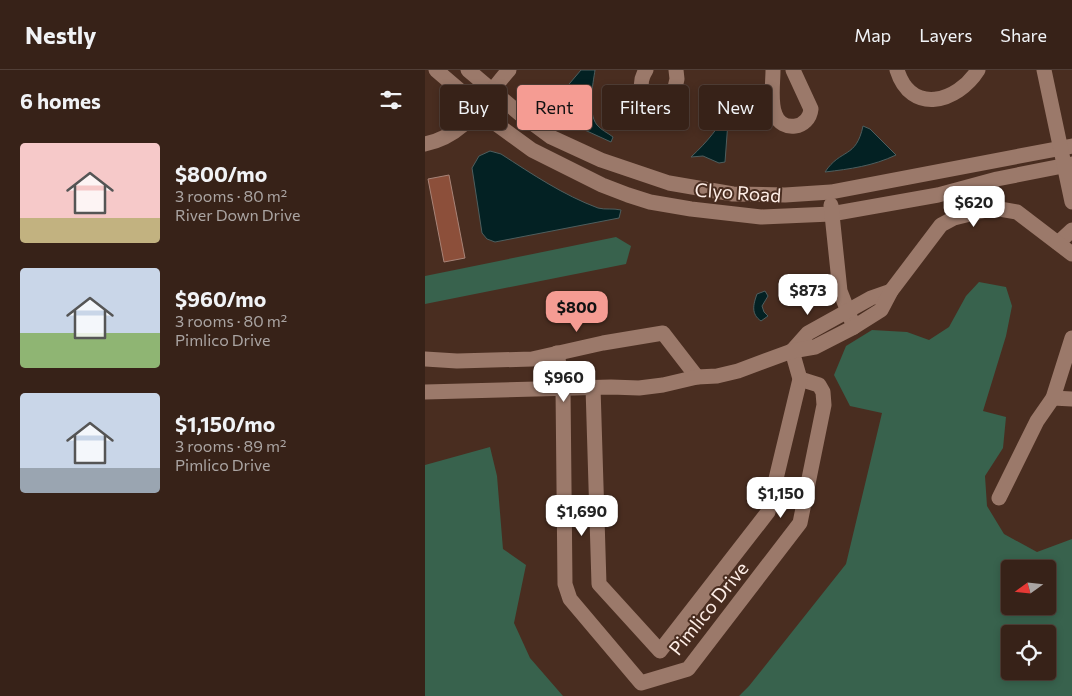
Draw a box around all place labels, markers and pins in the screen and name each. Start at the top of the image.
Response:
pin: $620 [944,186,1004,228]
pin: $873 [778,274,838,316]
pin: $800 [547,290,607,333]
pin: $960 [534,360,594,403]
pin: $1,150 [740,476,822,519]
pin: $1,690 [541,494,623,537]

